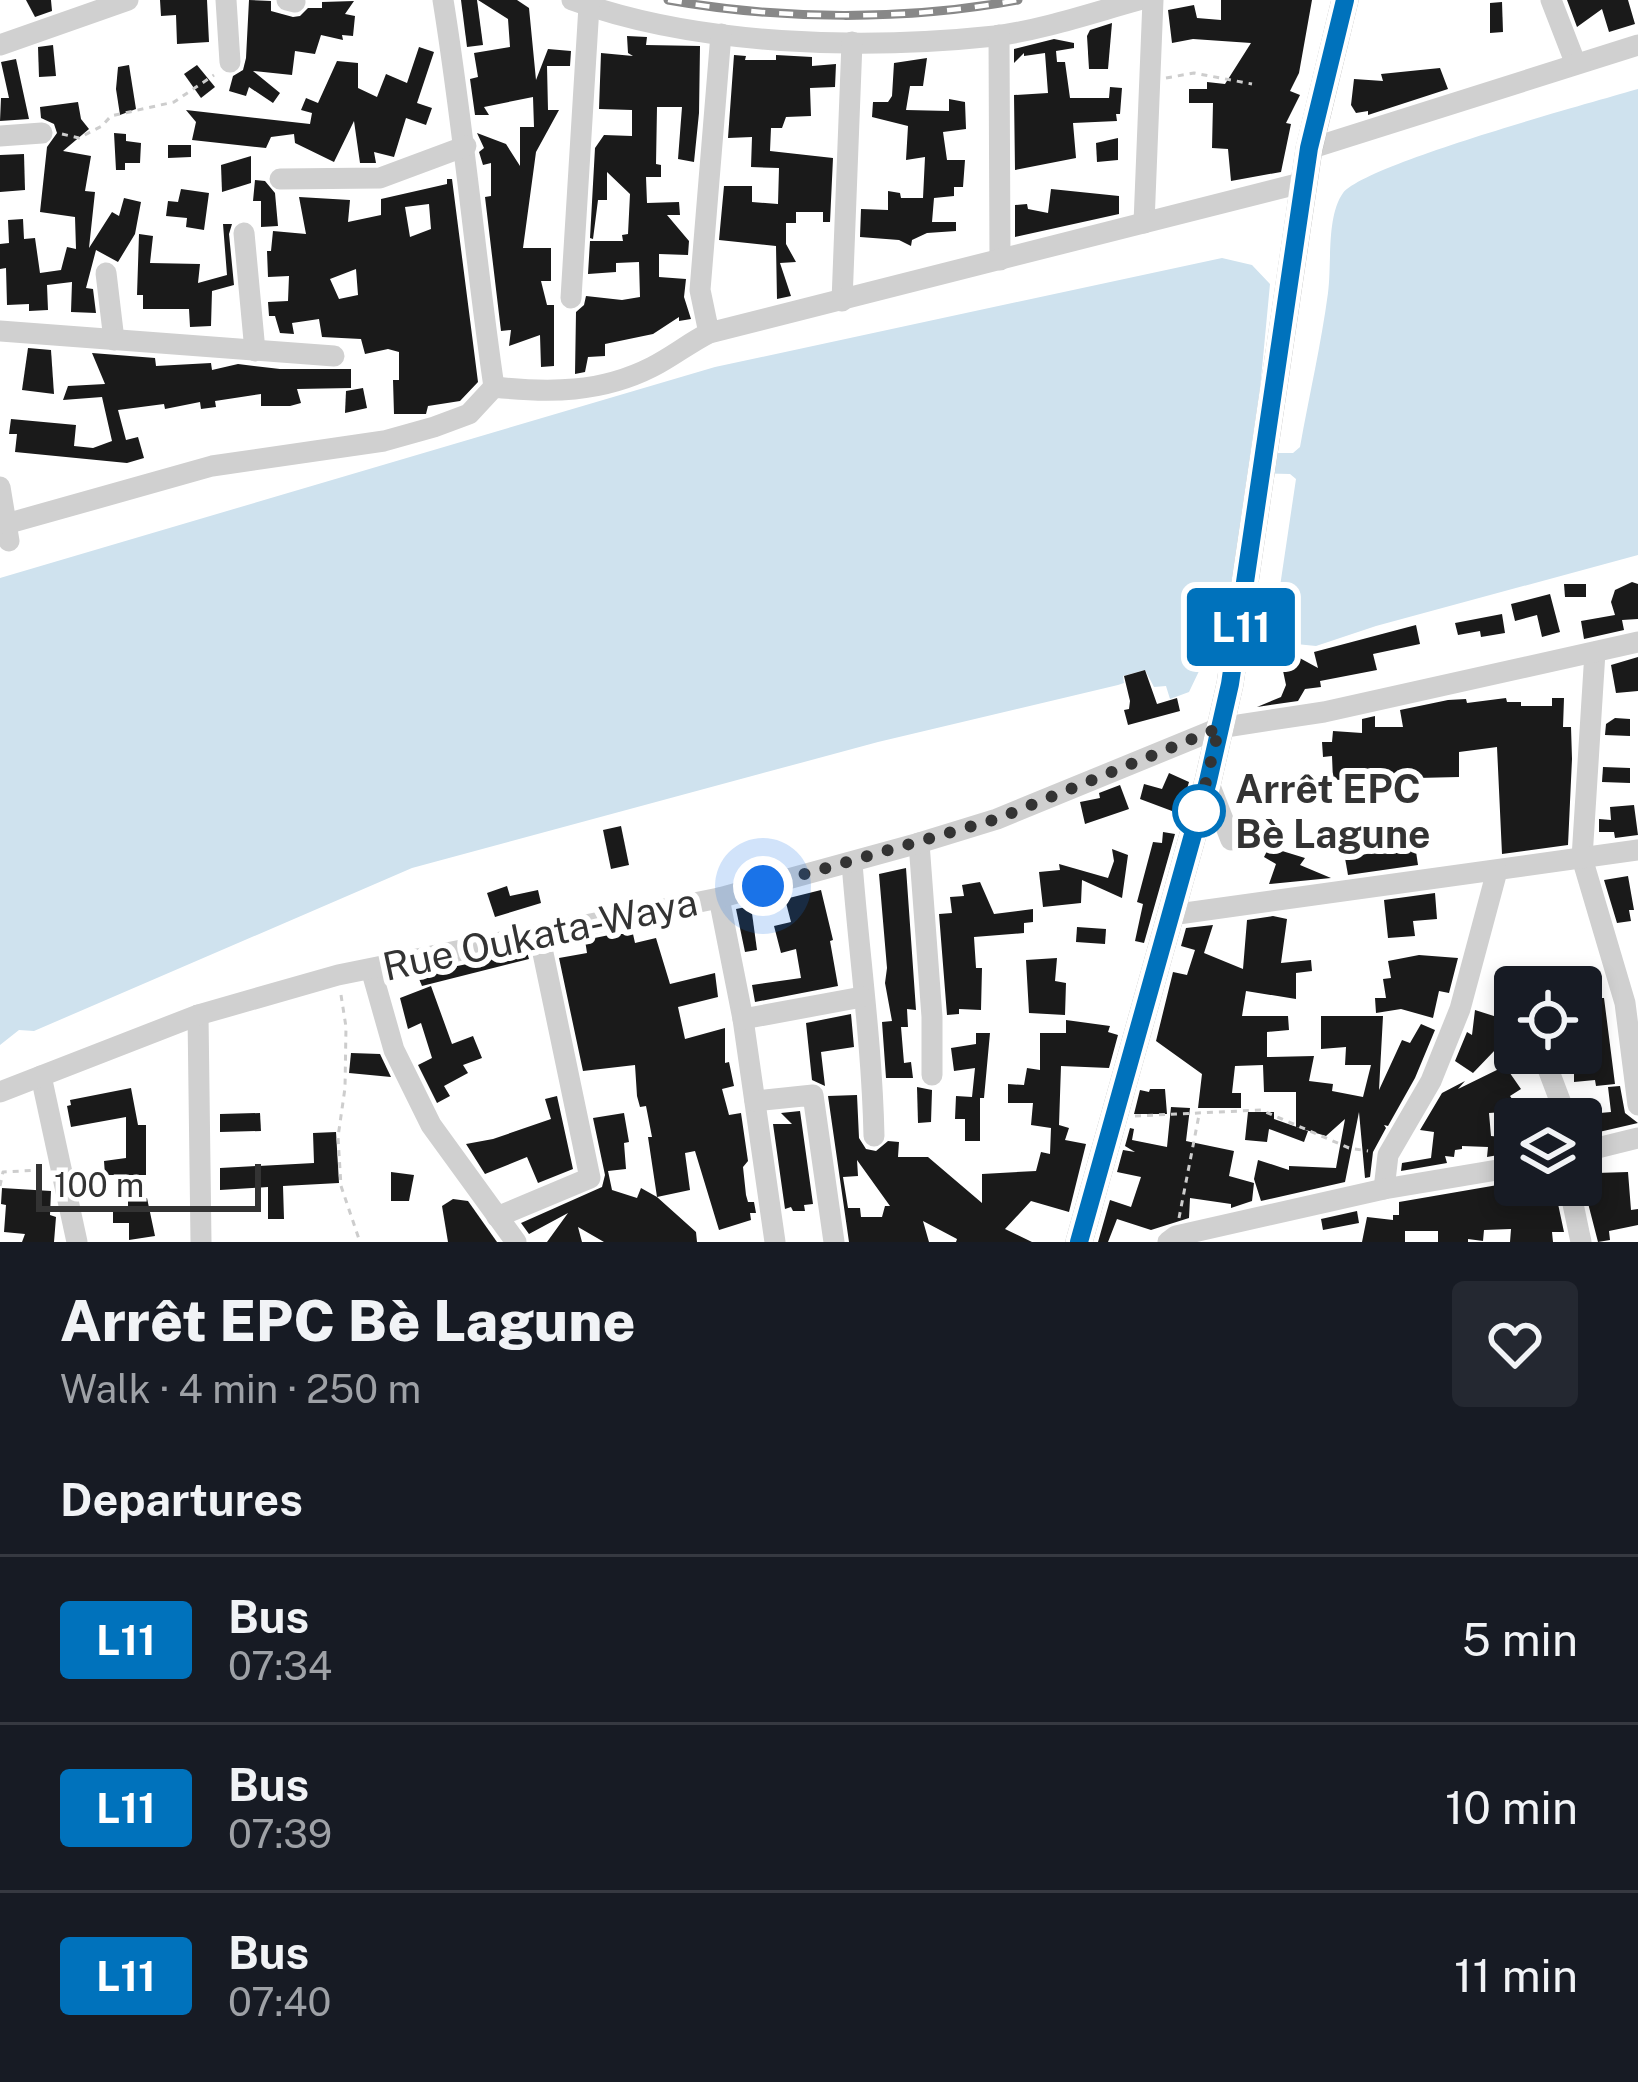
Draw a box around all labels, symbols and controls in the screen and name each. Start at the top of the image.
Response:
line badge: L11 [1172,588,1310,666]
text: L11 [1211,602,1271,651]
place label: Arrêt EPC Bè Lagune [1235,766,1431,857]
marker: Arrêt EPC Bè Lagune [1174,786,1224,836]
your location [733,856,793,916]
street label: Rue Oukata-Waya [379,878,701,990]
map controls [1494,966,1602,1206]
button: locate [1494,966,1602,1074]
button: layers [1494,1098,1602,1206]
scale bar [36,1158,261,1211]
text: 100 m [54,1166,144,1204]
button: heart [1452,1281,1578,1407]
text: Arrêt EPC Bè Lagune [60,1287,636,1354]
text: Walk · 4 min · 250 m [60,1366,421,1412]
text: Departures [60,1473,303,1526]
text: Bus [228,1590,309,1643]
text: 5 min [1462,1613,1578,1666]
text: L11 [96,1615,156,1664]
text: 07:34 [228,1643,332,1689]
text: Bus [228,1758,309,1811]
text: 10 min [1445,1781,1578,1834]
text: L11 [96,1783,156,1832]
text: 07:39 [228,1811,332,1857]
text: Bus [228,1926,309,1979]
text: 11 min [1454,1949,1578,2002]
text: L11 [96,1951,156,2000]
text: 07:40 [228,1979,332,2025]

